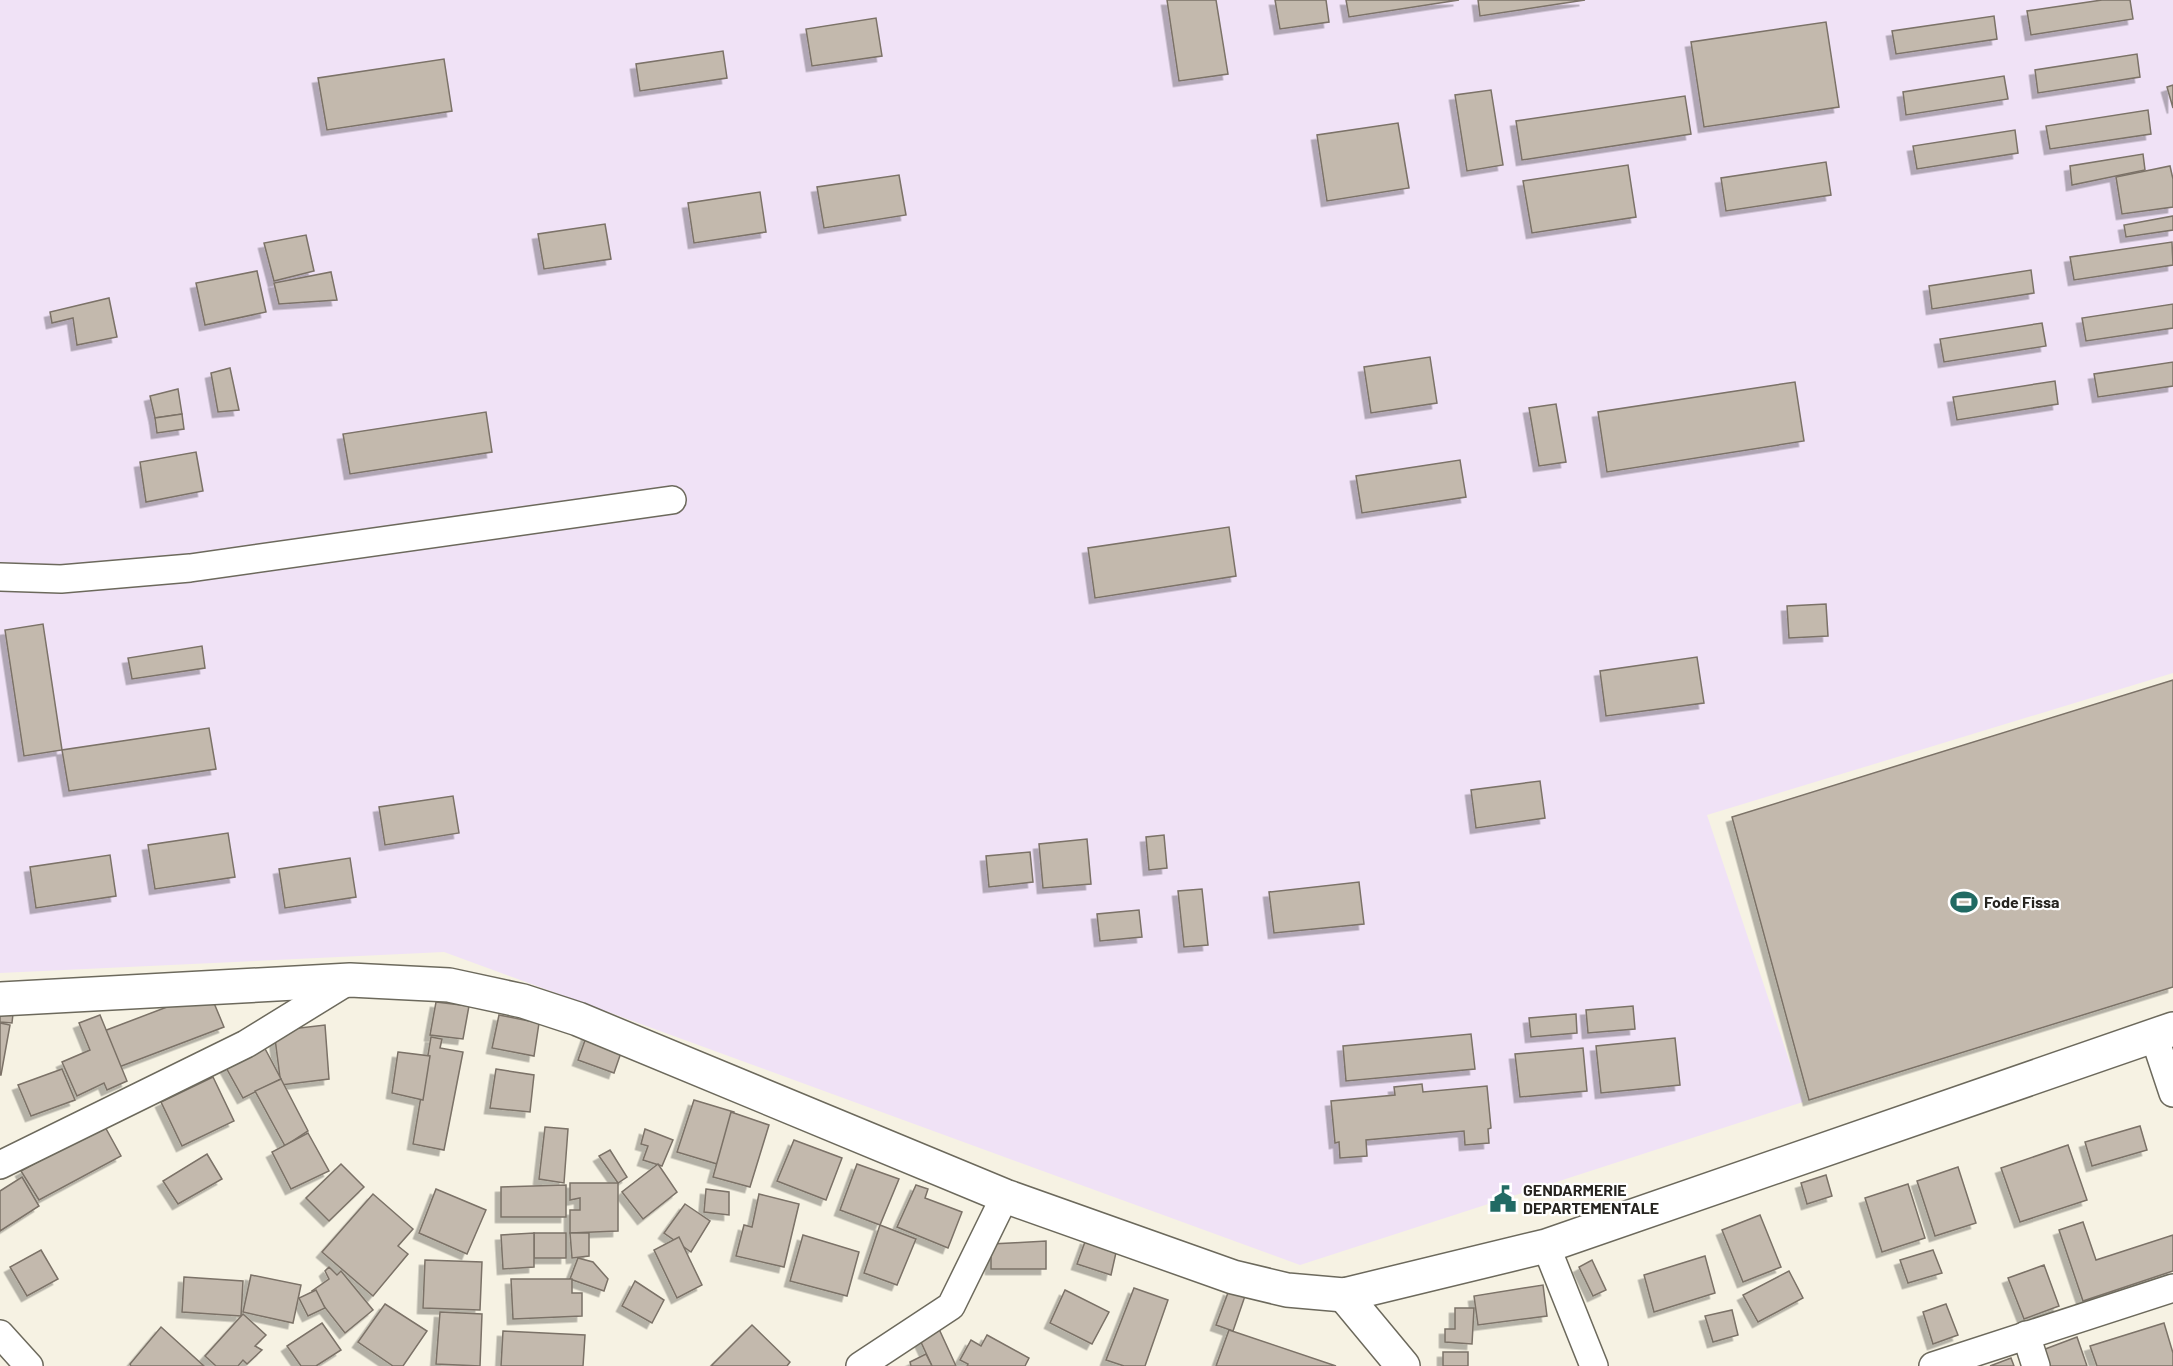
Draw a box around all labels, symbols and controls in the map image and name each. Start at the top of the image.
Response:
sports icon: Fode Fissa [1949,887,1979,917]
place label: Fode Fissa [1984,892,2059,911]
place label: GENDARMERIE DEPARTEMENTALE [1523,1180,1659,1217]
public building icon: GENDARMERIE DEPARTEMENTALE [1488,1184,1518,1214]

